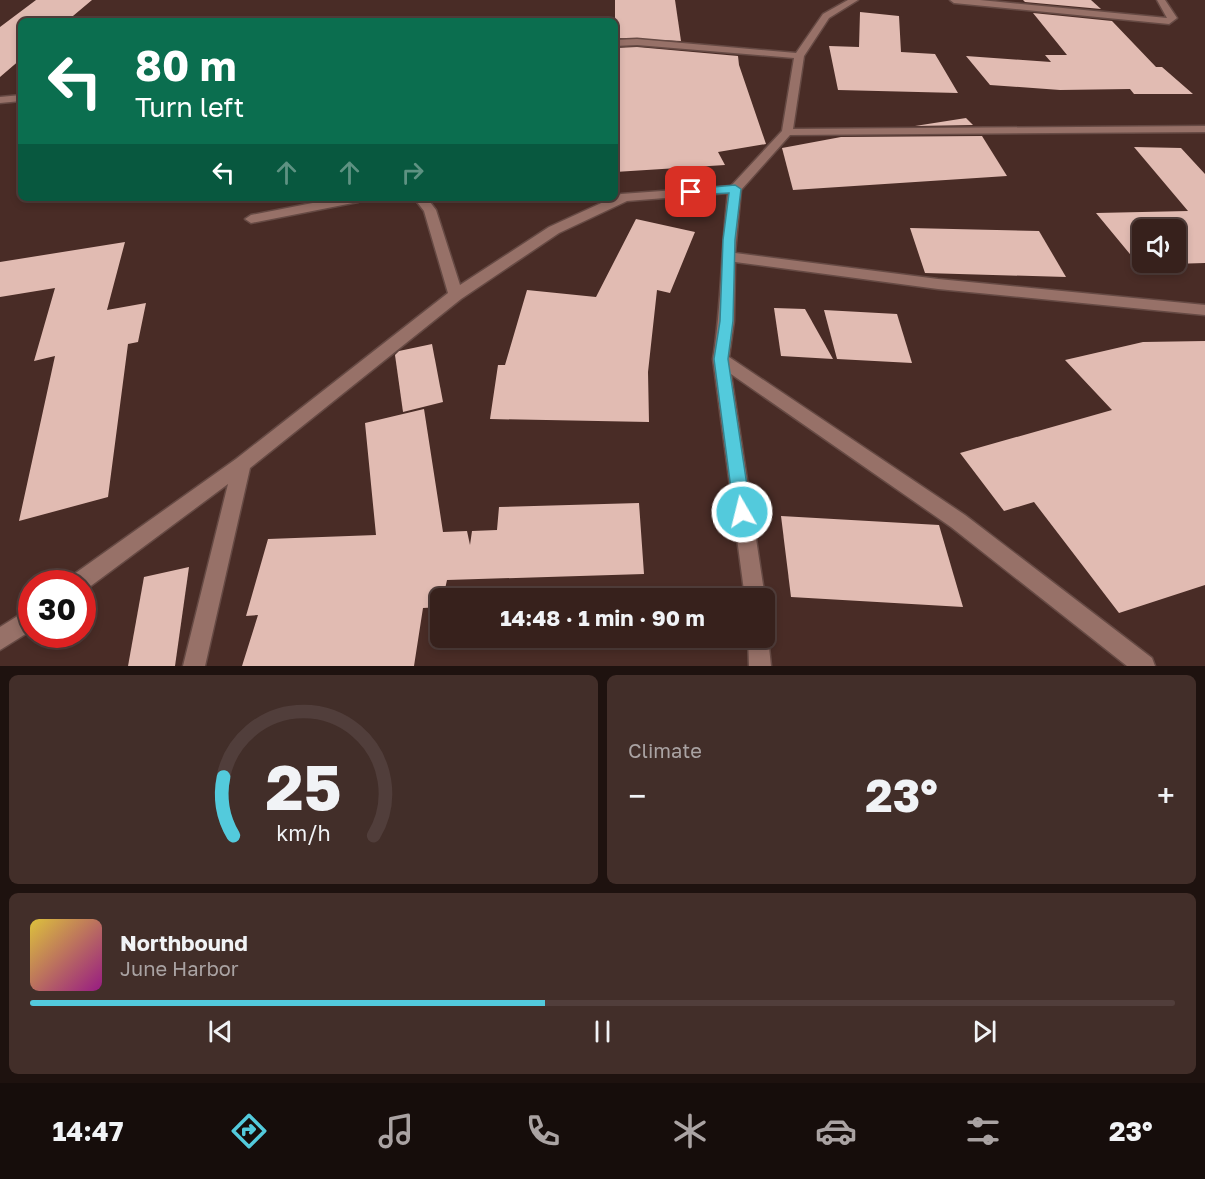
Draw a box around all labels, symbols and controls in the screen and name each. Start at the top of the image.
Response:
text: 80 m [135,40,236,90]
icon: left [36,42,114,120]
text: Turn left [135,91,244,123]
icon: left [207,156,240,189]
icon: ahead [270,156,303,189]
icon: ahead [333,156,366,189]
icon: right [396,156,429,189]
pin [665,166,716,217]
icon: arrive [674,175,707,208]
map controls [1132,219,1186,273]
button: sound [1132,219,1186,273]
position arrow [710,480,774,544]
speed limit sign: 30 [18,570,96,648]
text: 14:48 · 1 min · 90 m [500,604,705,631]
text: Climate [628,738,702,762]
text: 25 [265,749,342,824]
text: 23° [865,768,938,822]
text: − [628,776,646,815]
text: + [1157,776,1175,815]
text: km/h [276,821,331,847]
text: Northbound [120,929,248,956]
text: June Harbor [120,956,239,980]
icon: previous [204,1015,237,1048]
icon: pause [586,1015,619,1048]
icon: next [968,1015,1001,1048]
icon: directions [228,1110,270,1152]
icon: music [375,1110,417,1152]
icon: phone [522,1110,564,1152]
icon: climate [669,1110,711,1152]
icon: car [815,1110,857,1152]
icon: filters [962,1110,1004,1152]
text: 14:47 [52,1115,123,1147]
text: 23° [1109,1115,1153,1147]

